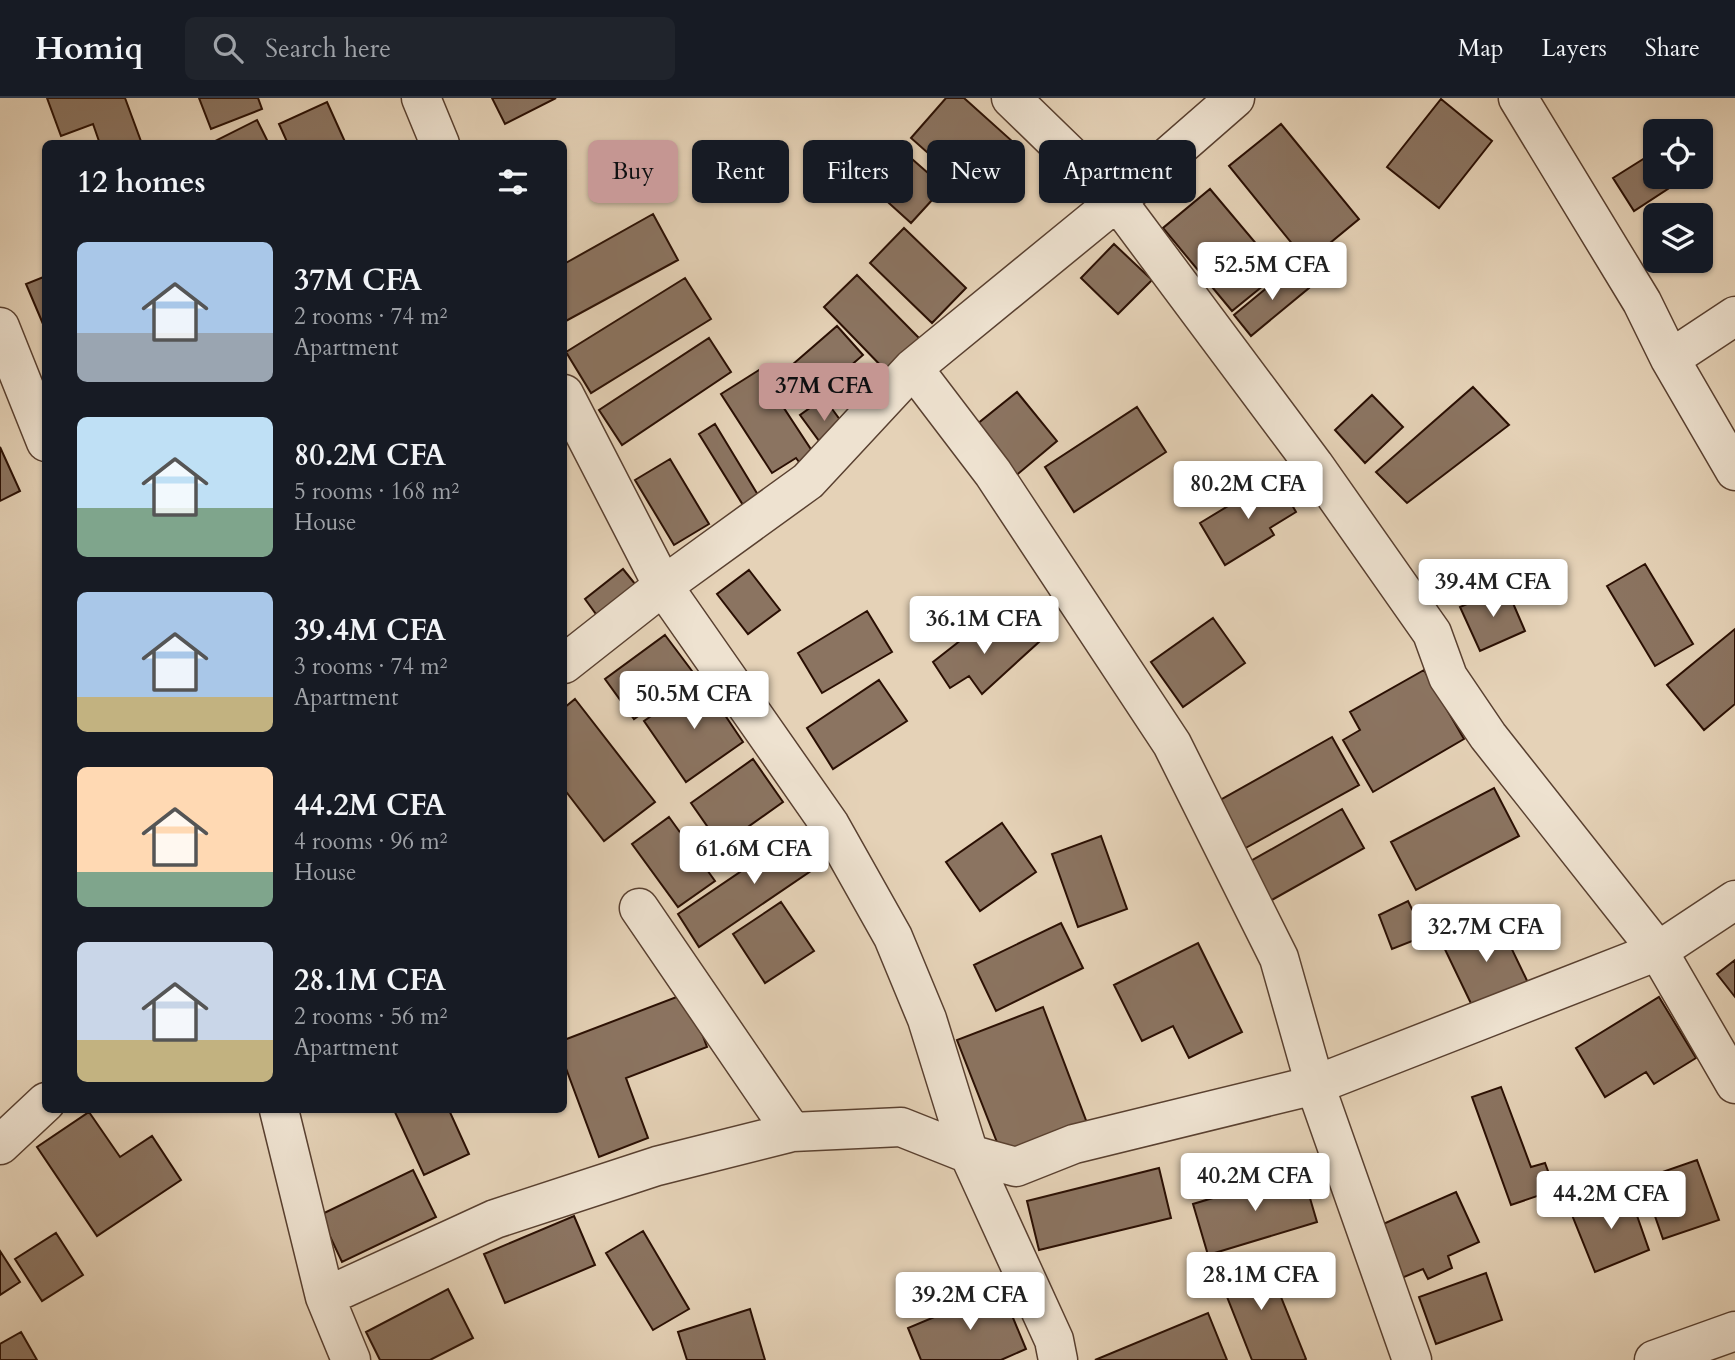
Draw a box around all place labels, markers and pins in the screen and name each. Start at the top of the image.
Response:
pin: 52.5M CFA [1192,242,1352,302]
pin: 37M CFA [759,364,889,423]
pin: 80.2M CFA [1168,462,1328,521]
pin: 39.4M CFA [1413,560,1573,619]
pin: 36.1M CFA [904,596,1064,656]
pin: 50.5M CFA [614,672,774,731]
pin: 61.6M CFA [674,826,834,886]
pin: 32.7M CFA [1406,904,1566,964]
pin: 40.2M CFA [1175,1154,1335,1213]
pin: 44.2M CFA [1531,1172,1691,1231]
pin: 28.1M CFA [1181,1252,1341,1312]
pin: 39.2M CFA [890,1272,1050,1332]

